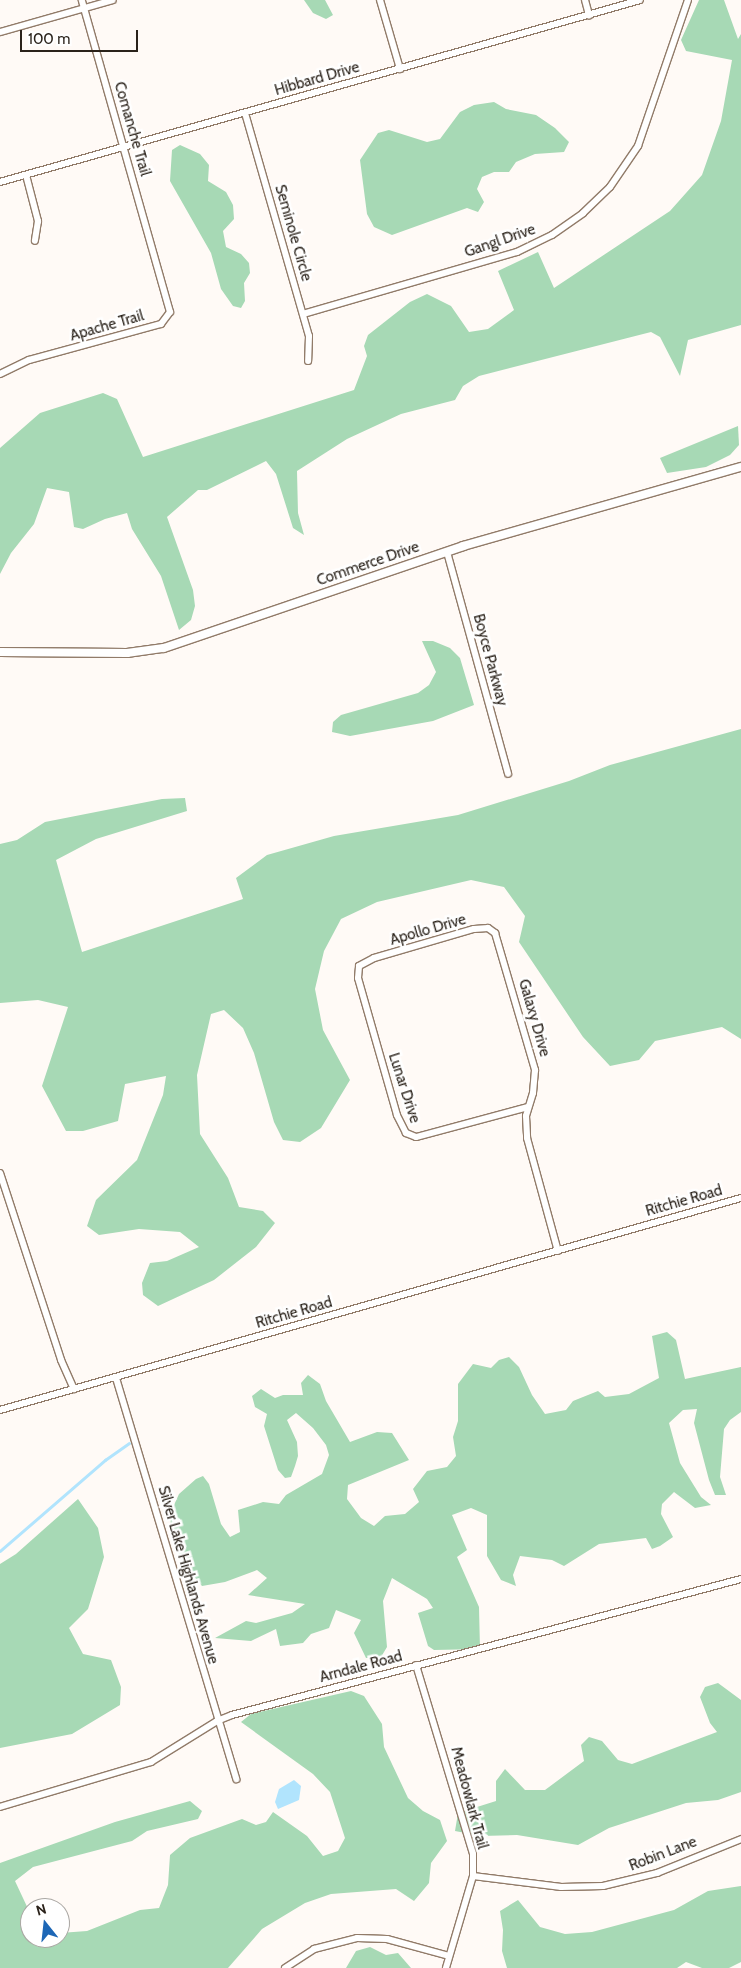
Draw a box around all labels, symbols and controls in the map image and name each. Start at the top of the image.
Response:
scale bar [22,20,140,52]
text: 100 m [28,30,70,48]
street label: Hibbard Drive [273,58,361,100]
street label: Comanche Trail [110,80,154,178]
street label: Seminole Circle [271,183,315,283]
street label: Gangl Drive [462,220,538,262]
street label: Apache Trail [68,307,146,345]
street label: Commerce Drive [314,538,422,590]
street label: Boyce Parkway [469,612,511,708]
street label: Apollo Drive [388,911,468,949]
street label: Galaxy Drive [514,977,554,1059]
street label: Lunar Drive [384,1051,424,1125]
street label: Ritchie Road [644,1181,724,1221]
street label: Ritchie Road [254,1293,334,1333]
street label: Silver Lake Highlands Avenue [154,1484,222,1666]
street label: Arndale Road [318,1647,404,1687]
street label: Meadowlark Trail [447,1745,491,1851]
street label: Robin Lane [627,1833,699,1875]
north arrow [20,1898,70,1948]
text: N [34,1900,48,1920]

